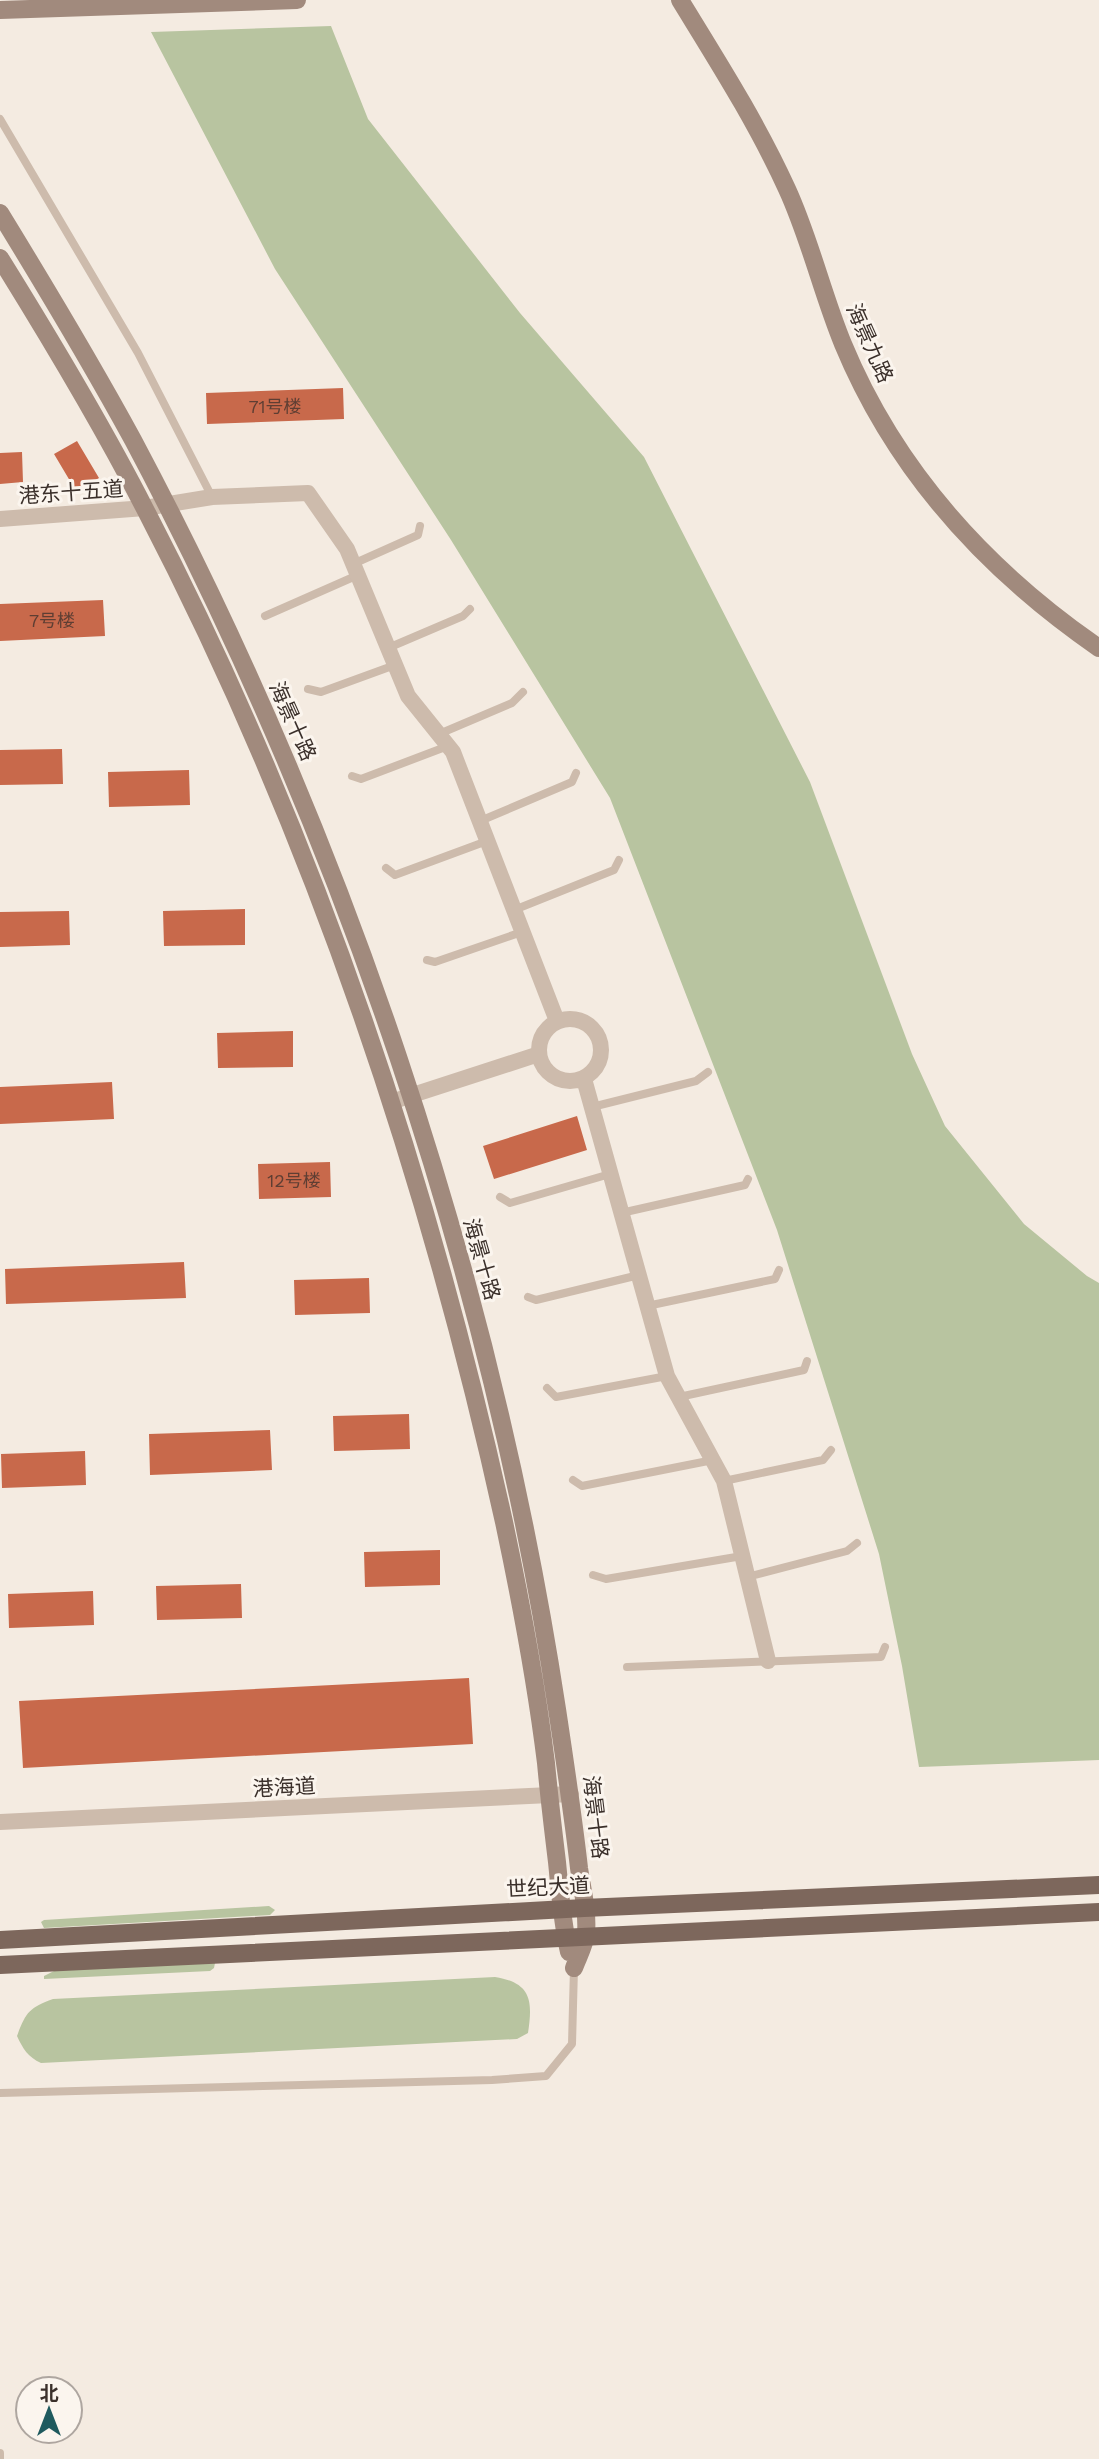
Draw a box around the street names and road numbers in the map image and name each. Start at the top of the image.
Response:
street label: 海景九路 [841,300,899,386]
street label: 港东十五道 [18,476,124,508]
street label: 海景十路 [264,678,322,764]
street label: 海景十路 [458,1215,506,1303]
street label: 港海道 [252,1773,316,1801]
street label: 海景十路 [578,1774,614,1860]
street label: 世纪大道 [505,1872,591,1902]

